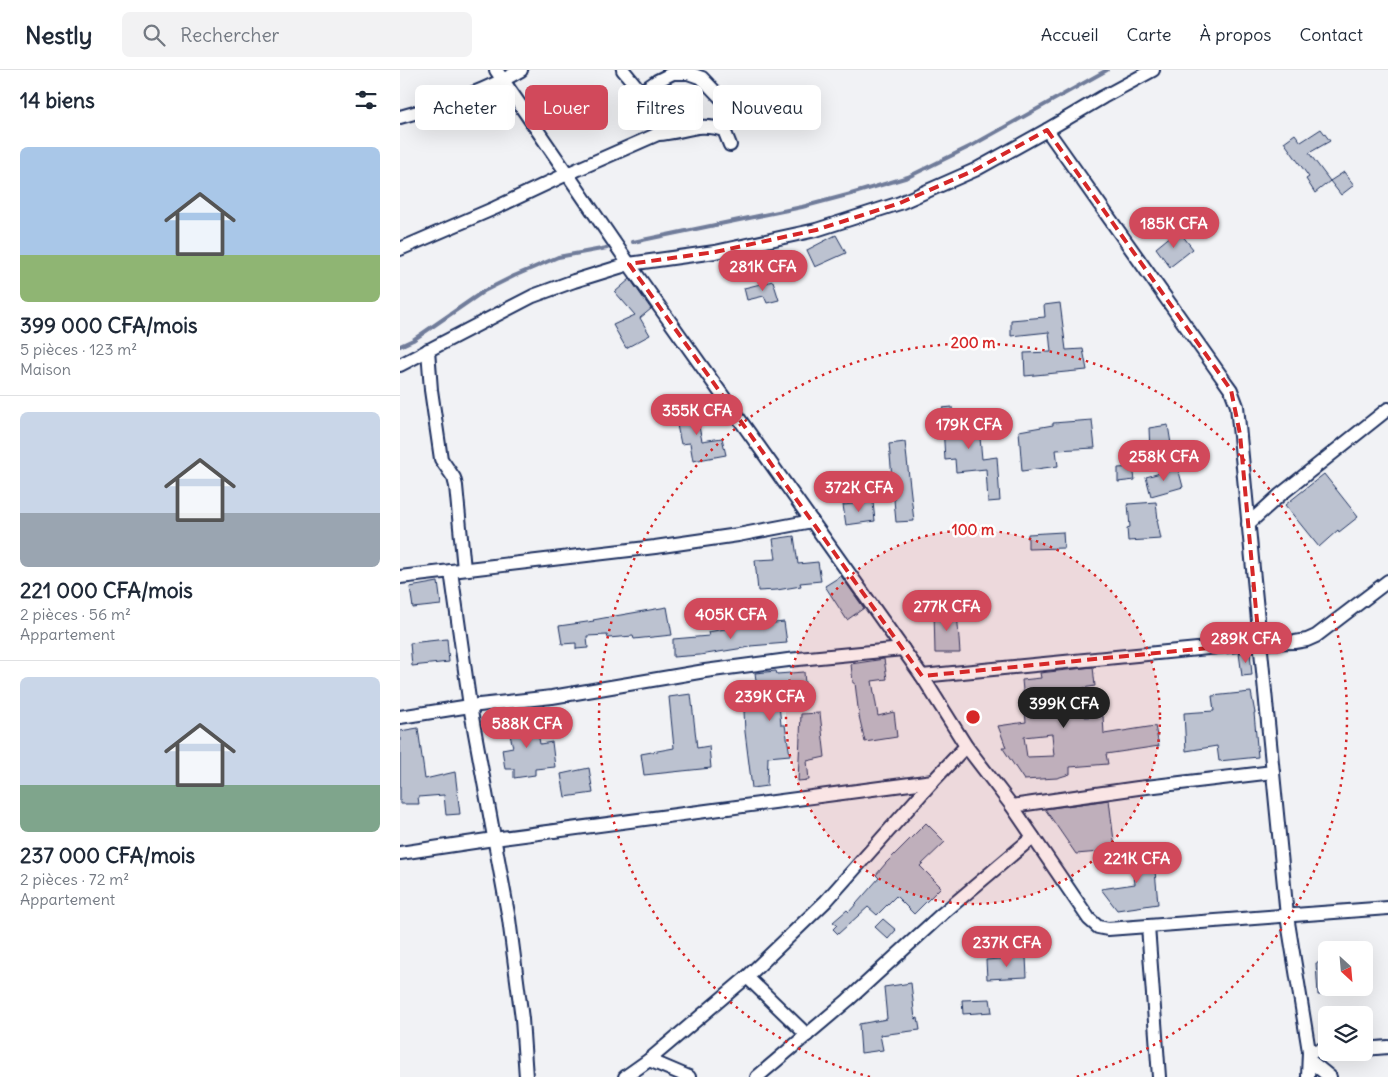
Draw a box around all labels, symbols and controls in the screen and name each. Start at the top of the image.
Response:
search box [122,12,472,57]
text: Nestly [25,20,92,50]
icon: search [140,21,168,49]
text: Rechercher [180,23,279,47]
text: Accueil [1041,23,1099,46]
text: Carte [1127,23,1172,46]
text: À propos [1200,23,1271,46]
text: Contact [1299,23,1363,46]
chip: Acheter [415,85,515,130]
chip: Louer [525,85,608,130]
chip: Filtres [618,85,703,130]
chip: Nouveau [713,85,821,130]
icon: filters [352,86,380,114]
text: 14 biens [20,87,95,114]
icon: home [155,179,245,269]
pin: 185K CFA [1122,206,1226,249]
text: 185K CFA [1140,213,1208,233]
pin: 281K CFA [711,250,815,292]
text: 281K CFA [729,256,797,276]
text: 399 000 CFA/mois [20,312,197,339]
text: 200 m [951,333,995,352]
text: 5 pièces · 123 m² [20,339,137,359]
text: Maison [20,359,71,379]
pin: 355K CFA [645,394,749,436]
text: 355K CFA [662,400,732,420]
pin: 179K CFA [917,408,1021,450]
text: 179K CFA [936,414,1002,434]
pin: 258K CFA [1112,440,1216,482]
icon: home [155,445,245,535]
text: 258K CFA [1129,446,1199,466]
pin: 372K CFA [807,470,911,513]
text: 372K CFA [825,477,893,497]
text: 100 m [952,520,994,539]
text: 221 000 CFA/mois [20,577,193,604]
pin: 277K CFA [895,590,999,632]
text: 277K CFA [913,596,981,616]
pin: 405K CFA [679,598,783,640]
text: 2 pièces · 56 m² [20,604,131,624]
text: 405K CFA [695,604,767,624]
pin: 289K CFA [1194,622,1298,664]
text: Appartement [20,624,115,644]
text: 289K CFA [1211,628,1281,648]
pin: 239K CFA [718,680,822,722]
text: 239K CFA [735,686,805,706]
pin: 399K CFA [1012,686,1116,729]
text: 399K CFA [1029,693,1099,713]
pin: 588K CFA [475,706,579,749]
centre of rings [964,708,982,726]
icon: home [155,710,245,800]
text: 588K CFA [492,713,562,733]
text: 237 000 CFA/mois [20,842,195,869]
pin: 221K CFA [1085,842,1189,884]
text: 221K CFA [1104,848,1170,868]
text: 2 pièces · 72 m² [20,869,129,889]
text: Appartement [20,889,115,909]
pin: 237K CFA [955,926,1059,968]
text: 237K CFA [973,932,1041,952]
north arrow [1318,941,1372,996]
map controls [1318,941,1373,1061]
button: layers [1318,1006,1373,1061]

